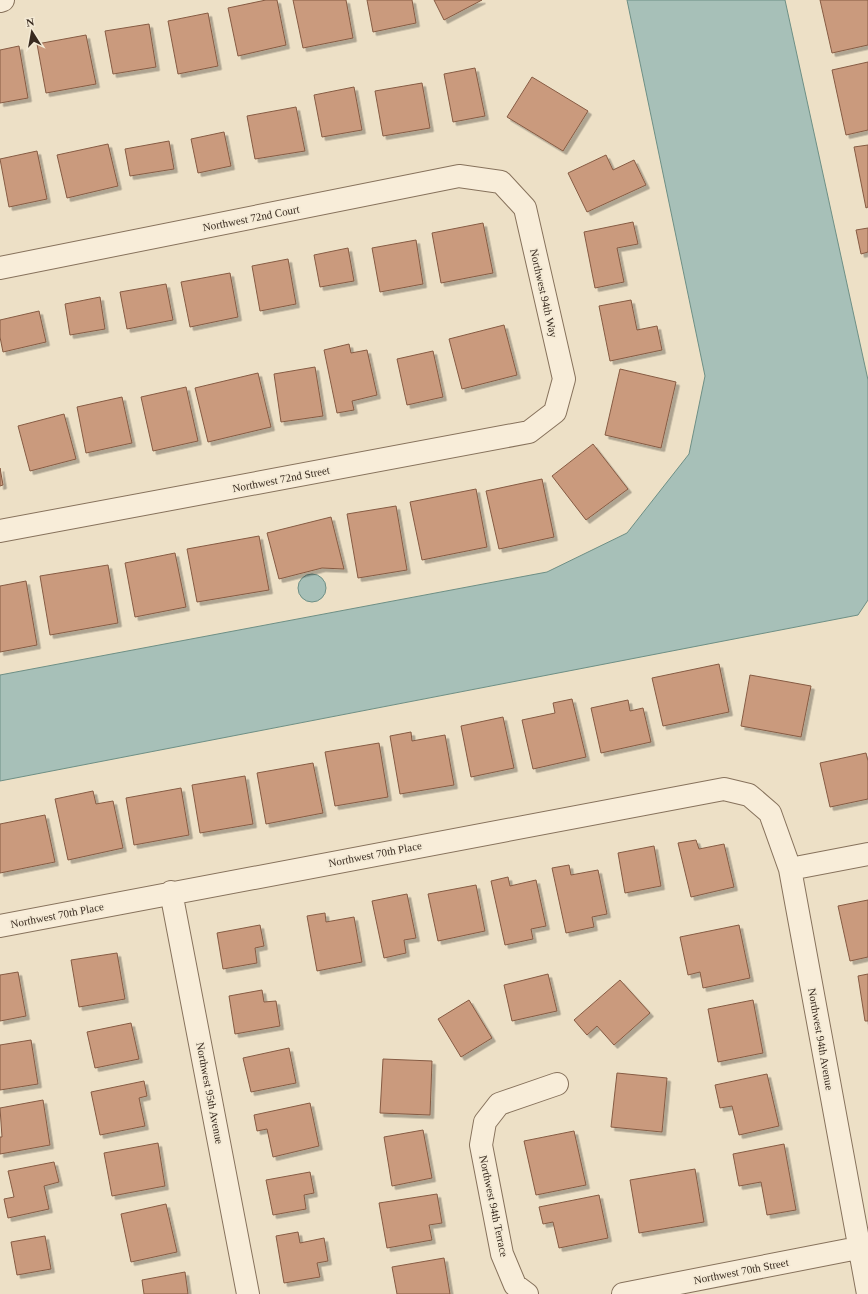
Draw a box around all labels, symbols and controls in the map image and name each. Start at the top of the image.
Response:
north arrow [12,12,52,52]
text: N [25,16,35,29]
street label: Northwest 72nd Court [202,203,300,233]
street label: Northwest 94th Way [528,248,560,339]
street label: Northwest 72nd Street [231,464,331,494]
street label: Northwest 70th Place [327,839,423,869]
street label: Northwest 70th Place [9,900,105,930]
street label: Northwest 94th Avenue [806,987,836,1091]
street label: Northwest 95th Avenue [194,1041,226,1145]
street label: Northwest 94th Terrace [477,1154,511,1258]
street label: Northwest 70th Street [692,1256,790,1286]

